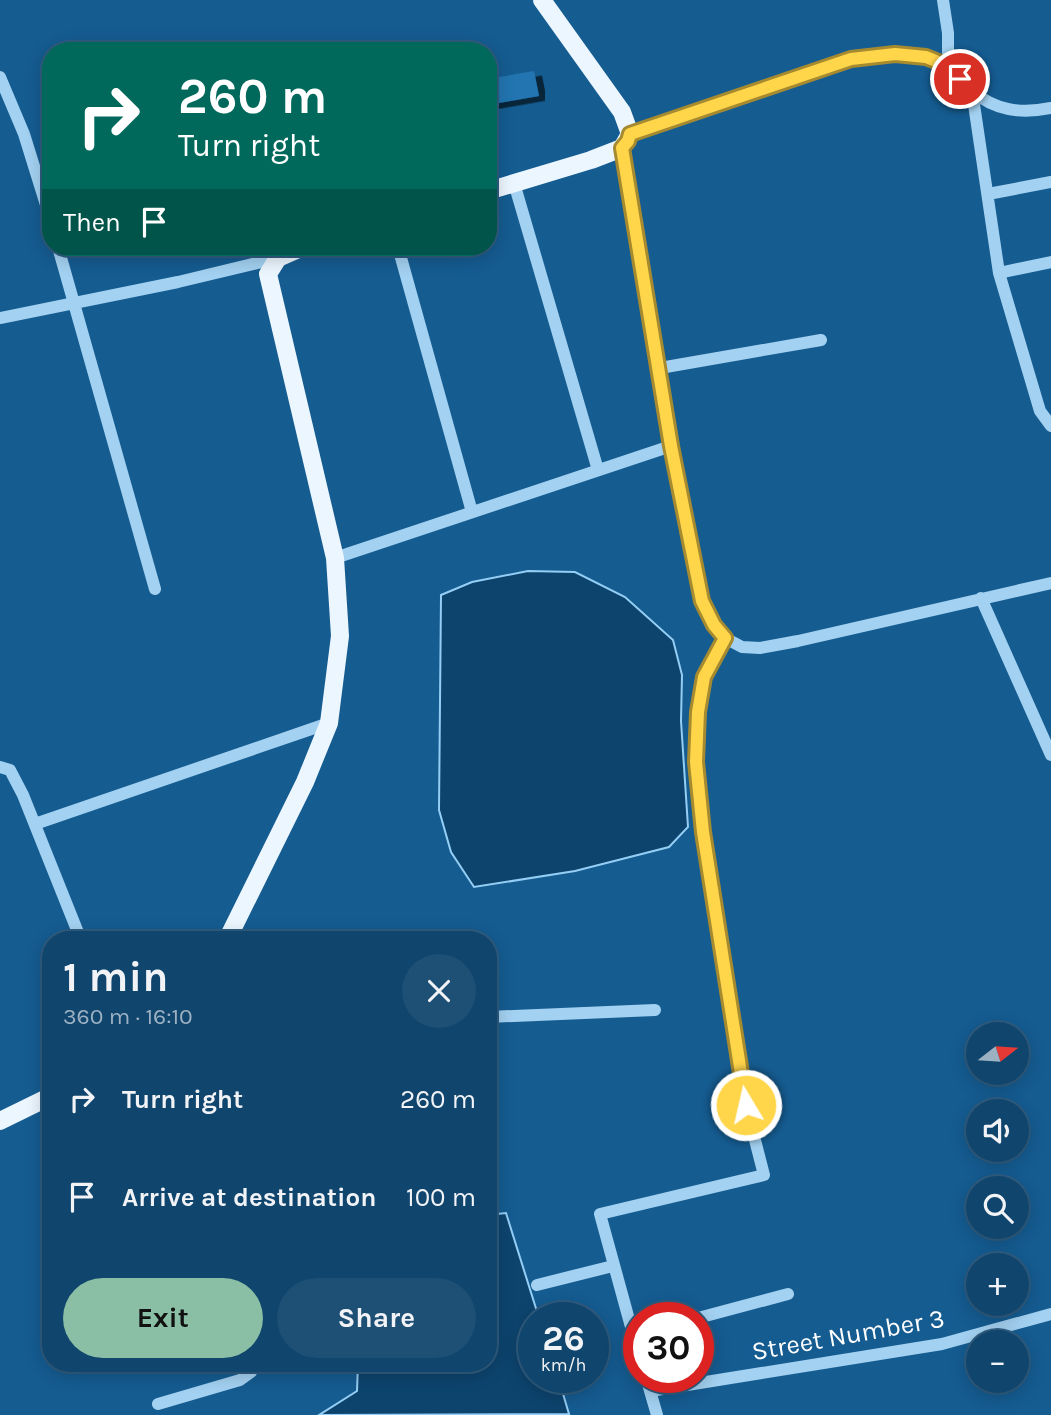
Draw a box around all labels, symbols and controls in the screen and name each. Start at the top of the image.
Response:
pin [930,49,990,109]
icon: arrive [941,60,979,98]
text: 260 m [178,68,327,125]
icon: right [63,70,154,161]
text: Turn right [178,127,320,164]
icon: arrive [135,203,173,241]
text: Then [63,207,121,238]
text: 1 min [63,952,168,1002]
button: close [402,954,476,1028]
text: 360 m · 16:10 [63,1003,193,1030]
north arrow [966,1022,1029,1085]
map controls [966,1022,1029,1393]
position arrow [709,1068,783,1142]
icon: right [63,1080,101,1118]
text: Turn right [122,1084,243,1115]
text: 260 m [400,1084,476,1115]
button: sound [966,1099,1029,1162]
button: search [966,1176,1029,1239]
icon: arrive [63,1178,101,1216]
text: Arrive at destination [122,1182,376,1213]
text: 100 m [406,1182,476,1213]
button: + [966,1253,1029,1316]
button: Exit [63,1278,263,1358]
button: Share [277,1278,476,1358]
speed limit sign: 30 [623,1302,714,1393]
street label: Street Number 3 [749,1303,947,1367]
text: 26 [542,1318,585,1359]
button: − [966,1330,1029,1393]
text: km/h [541,1354,586,1376]

